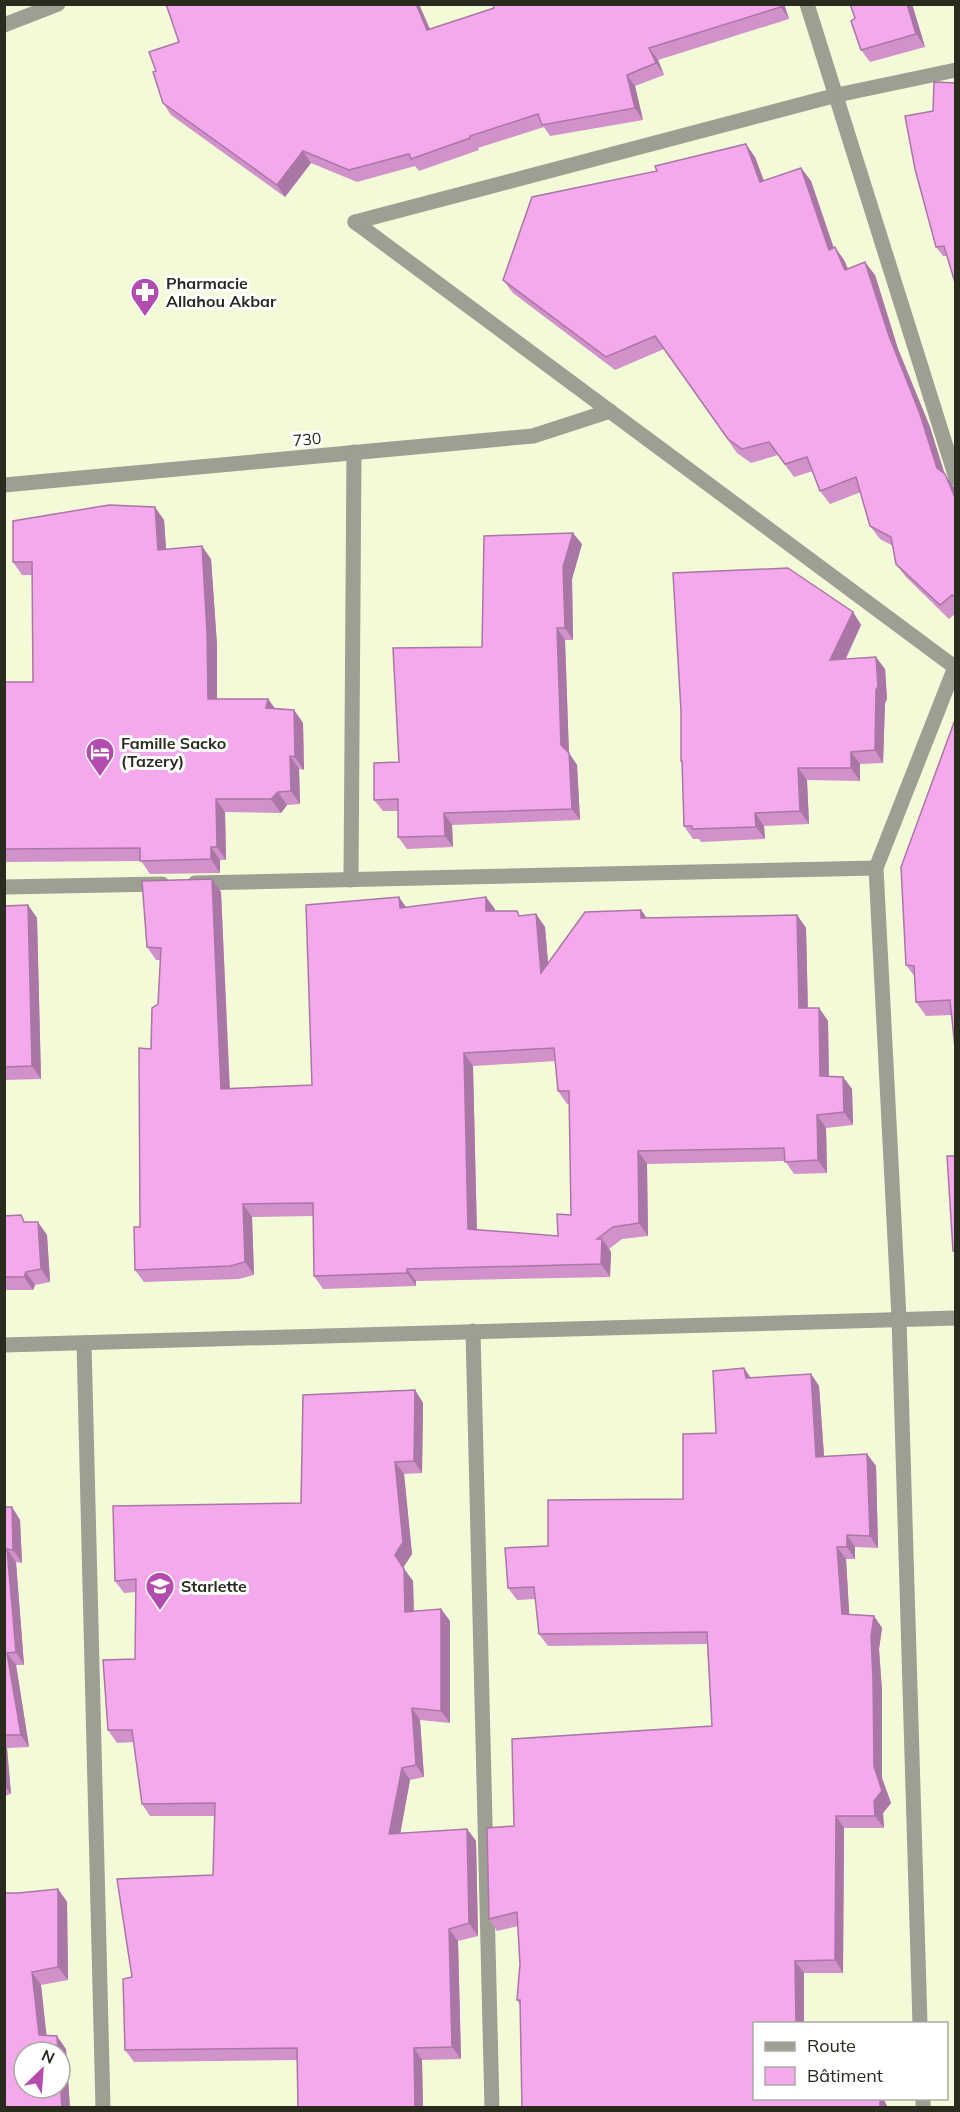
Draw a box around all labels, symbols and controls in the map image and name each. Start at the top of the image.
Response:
place label: Pharmacie Allahou Akbar [166,273,277,311]
pharmacy icon: Pharmacie Allahou Akbar [129,276,161,318]
street label: 730 [292,428,322,450]
place label: Famille Sacko (Tazery) [121,733,226,771]
hotel icon: Famille Sacko (Tazery) [84,736,116,778]
school or university icon: Starlette [144,1570,176,1612]
place label: Starlette [181,1576,247,1596]
legend [753,2022,948,2100]
text: Route [807,2034,856,2057]
north arrow [12,2040,72,2100]
text: N [39,2045,58,2068]
text: Bâtiment [807,2064,883,2087]

